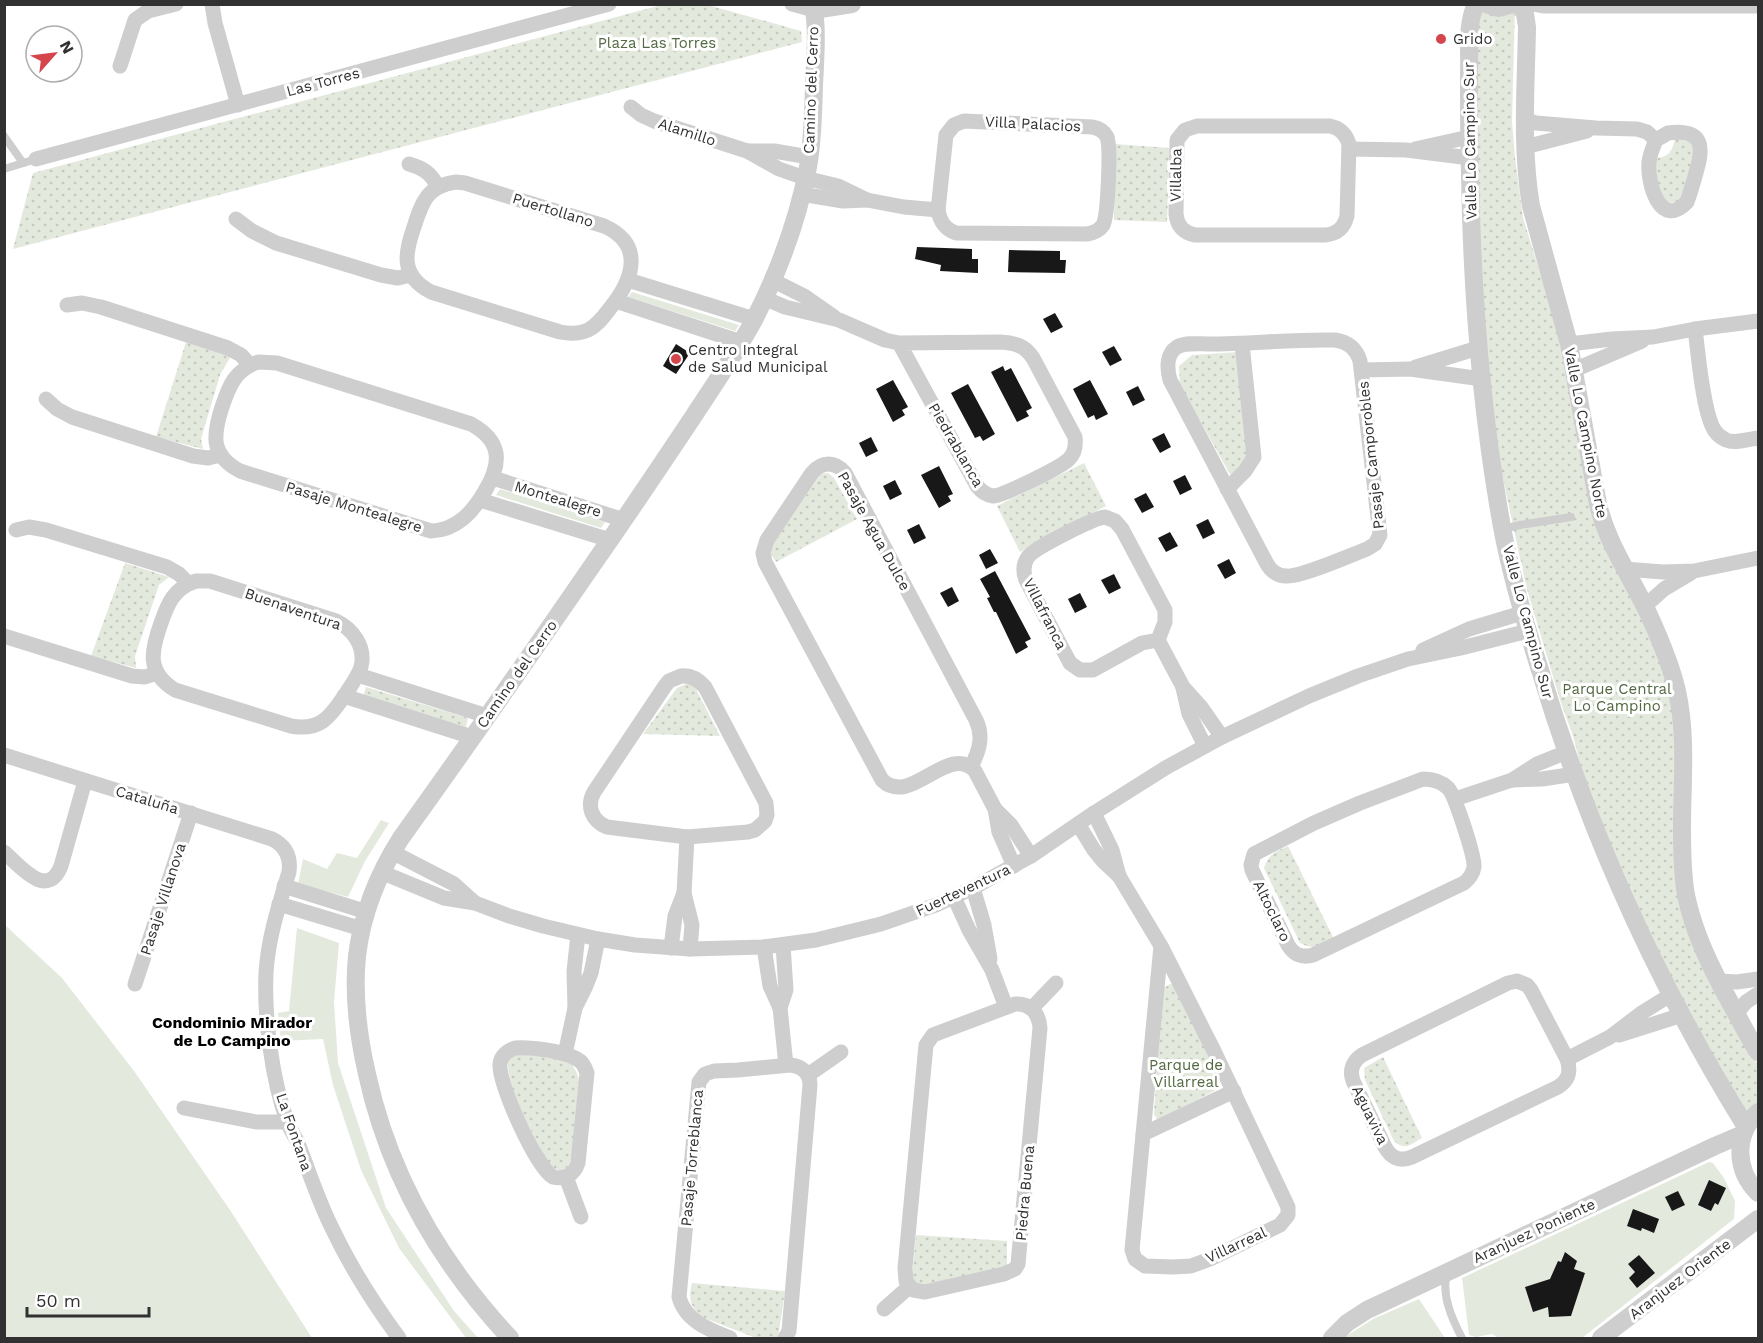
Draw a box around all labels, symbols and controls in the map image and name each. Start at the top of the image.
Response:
north arrow [24,24,84,84]
street label: Camino del Cerro [800,26,822,154]
place label: Grido [1453,30,1492,48]
marker: Grido [1434,32,1448,46]
park label: Plaza Las Torres [598,34,716,52]
text: N [56,37,78,57]
street label: Valle Lo Campino Sur [1460,62,1480,220]
street label: Las Torres [284,64,362,100]
street label: Villa Palacios [985,112,1082,136]
street label: Alamillo [656,114,718,150]
street label: Villalba [1167,147,1185,202]
street label: Puertollano [510,189,596,231]
place label: Centro Integral de Salud Municipal [688,341,828,376]
street label: Valle Lo Campino Norte [1561,346,1611,520]
marker: Centro Integral de Salud Municipal [669,352,683,366]
street label: Pasaje Camporobles [1354,380,1388,530]
street label: Piedrablanca [925,400,988,491]
street label: Pasaje Agua Dulce [834,468,914,594]
street label: Montealegre [512,477,604,521]
street label: Pasaje Montealegre [284,478,424,536]
street label: Valle Lo Campino Sur [1499,543,1557,701]
street label: Villafranca [1019,575,1071,653]
street label: Buenaventura [242,584,344,634]
street label: Camino del Cerro [473,617,561,731]
park label: Parque Central Lo Campino [1562,680,1672,715]
street label: Cataluña [113,782,181,818]
street label: Pasaje Villanova [136,840,190,957]
street label: Fuerteventura [913,860,1014,920]
street label: Altoclaro [1249,877,1295,945]
district label: Condominio Mirador de Lo Campino [152,1013,312,1050]
park label: Parque de Villarreal [1149,1056,1223,1091]
street label: Aguaviva [1348,1083,1392,1148]
street label: Pasaje Torreblanca [677,1088,707,1227]
street label: La Fontana [272,1091,316,1174]
street label: Piedra Buena [1012,1144,1038,1242]
street label: Aranjuez Poniente [1470,1195,1598,1267]
street label: Villarreal [1203,1223,1270,1267]
street label: Aranjuez Oriente [1626,1235,1734,1323]
scale bar [27,1280,148,1318]
text: 50 m [36,1290,81,1311]

